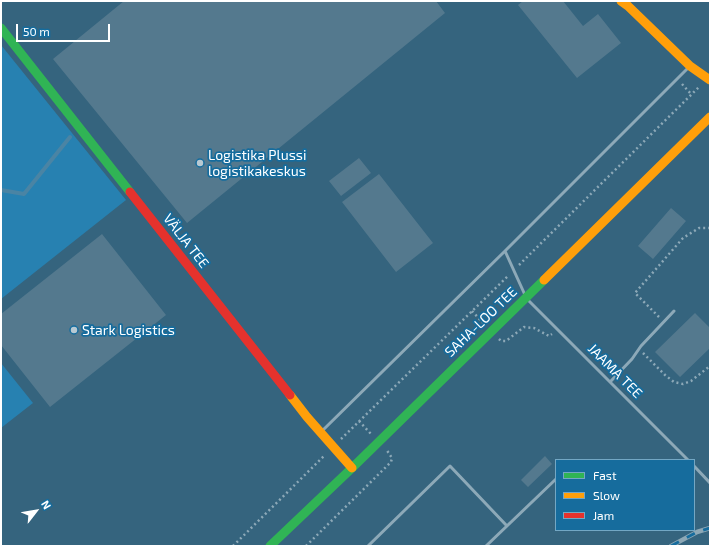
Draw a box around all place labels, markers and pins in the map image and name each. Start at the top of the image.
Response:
place label: Logistika Plussi logistikakeskus [208,147,306,180]
marker: Logistika Plussi logistikakeskus [195,158,205,168]
place label: Stark Logistics [82,322,175,338]
marker: Stark Logistics [69,325,79,335]

